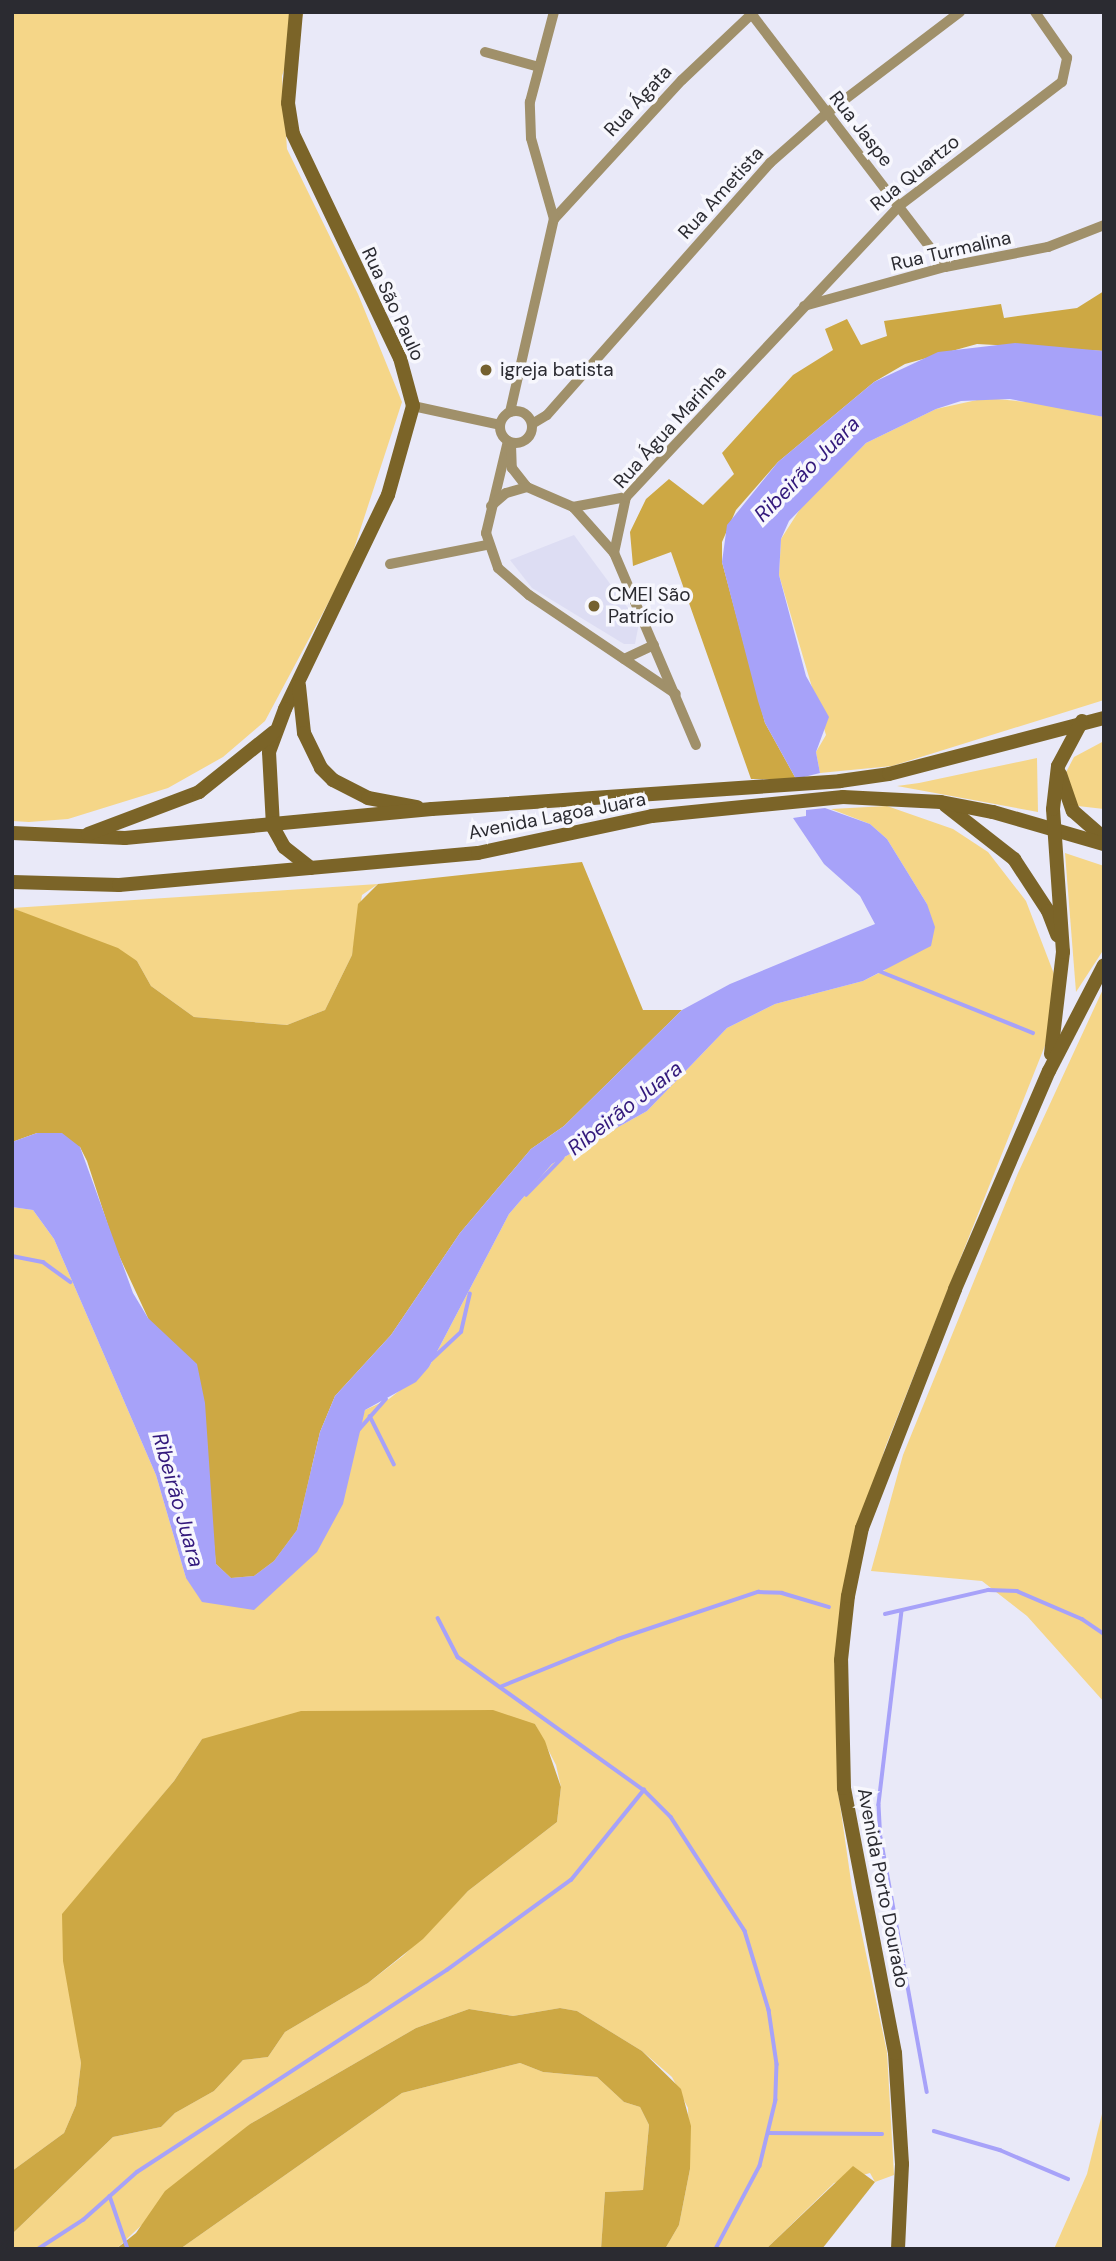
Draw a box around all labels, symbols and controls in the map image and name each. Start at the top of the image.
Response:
street label: Rua Ágata [599,61,677,141]
street label: Rua Jaspe [824,87,898,171]
street label: Rua Quartzo [866,130,964,216]
street label: Rua Ametista [674,142,768,244]
street label: Rua Turmalina [889,226,1013,276]
street label: Rua São Paulo [357,244,429,364]
place label: igreja batista [500,359,614,381]
street label: Rua Água Marinha [609,361,731,493]
marker: igreja batista [478,362,494,378]
water label: Ribeirão Juara [749,411,865,527]
place label: CMEI São Patrício [608,584,690,628]
marker: CMEI São Patrício [586,598,602,614]
street label: Avenida Lagoa Juara [466,788,648,844]
water label: Ribeirão Juara [563,1055,687,1161]
water label: Ribeirão Juara [147,1430,209,1570]
street label: Avenida Porto Dourado [852,1786,914,1990]

